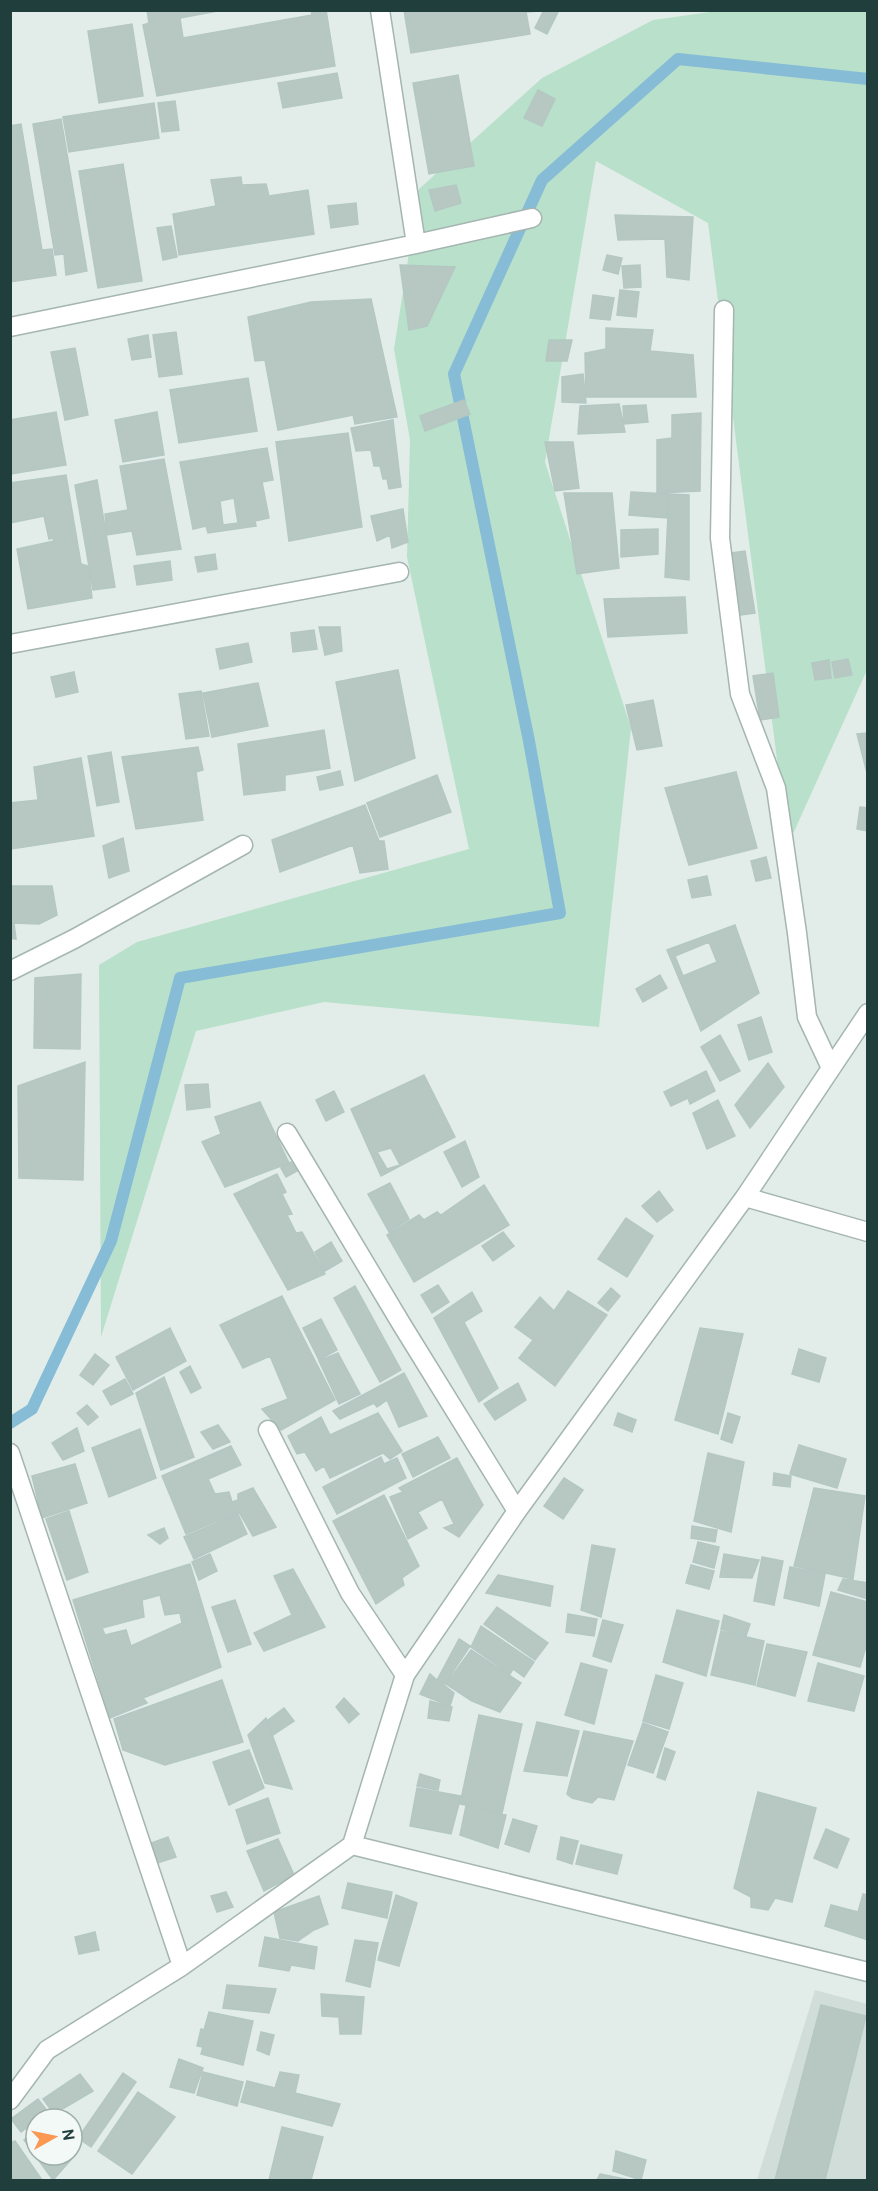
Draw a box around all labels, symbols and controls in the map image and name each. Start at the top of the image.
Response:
north arrow [24,2107,84,2167]
text: N [58,2128,79,2142]

